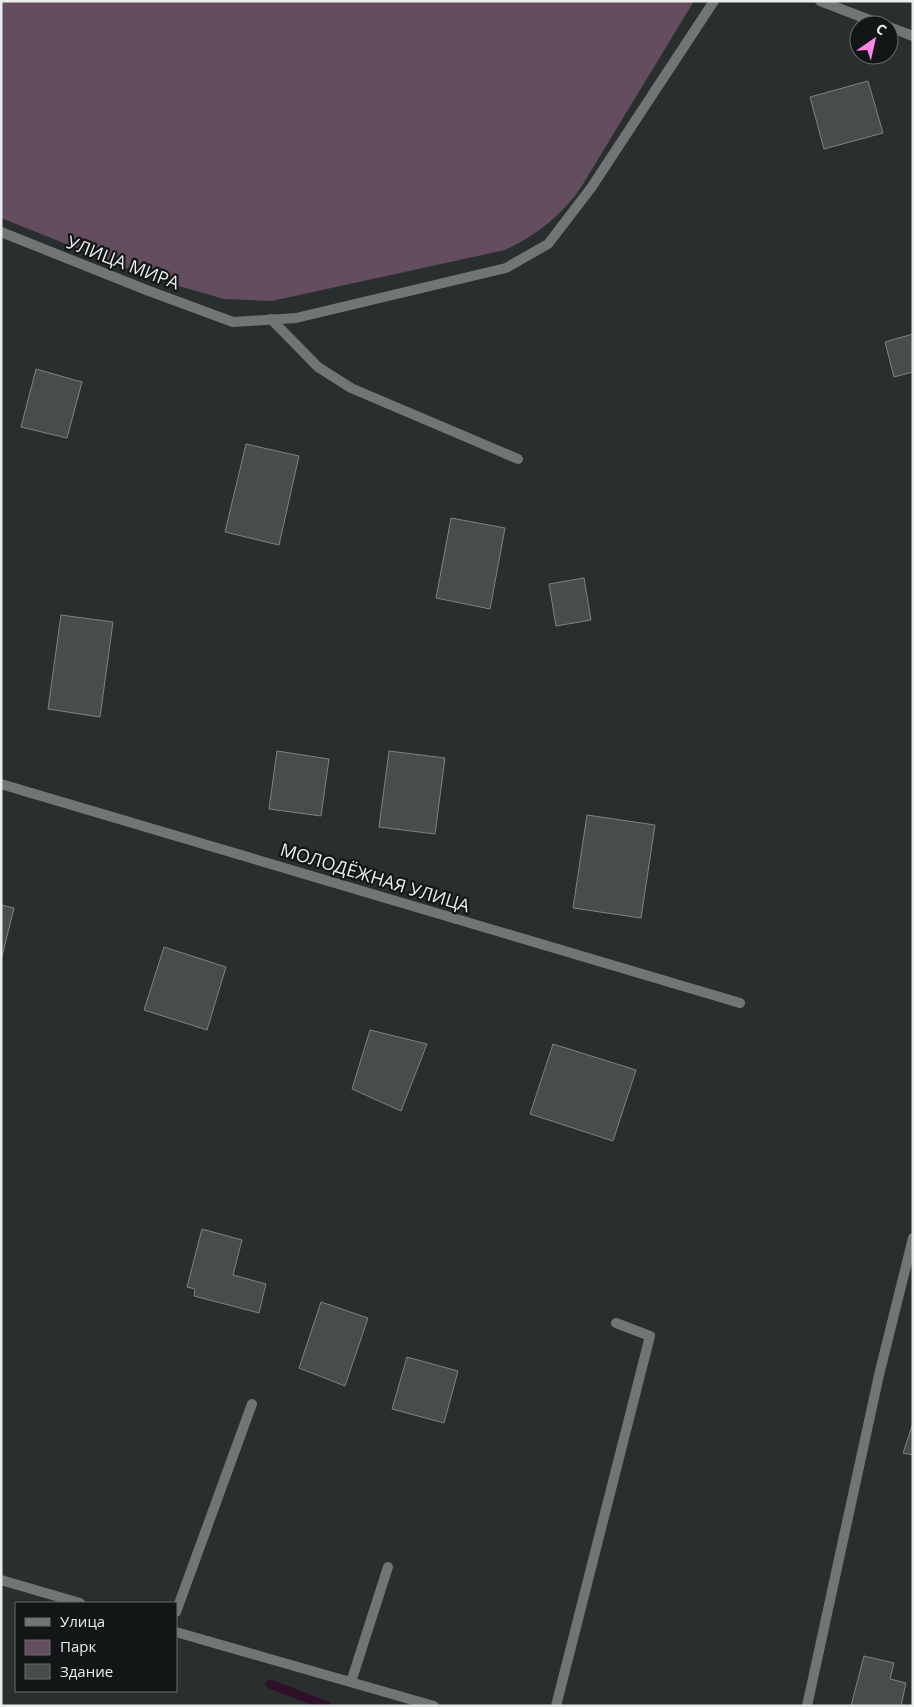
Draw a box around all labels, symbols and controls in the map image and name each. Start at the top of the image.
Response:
north arrow [849,15,899,65]
text: С [873,18,891,39]
street label: УЛИЦА МИРА [64,230,184,295]
street label: МОЛОДЁЖНАЯ УЛИЦА [278,837,474,918]
legend [15,1602,178,1692]
text: Улица [60,1611,105,1631]
text: Парк [60,1636,96,1656]
text: Здание [60,1661,113,1681]

